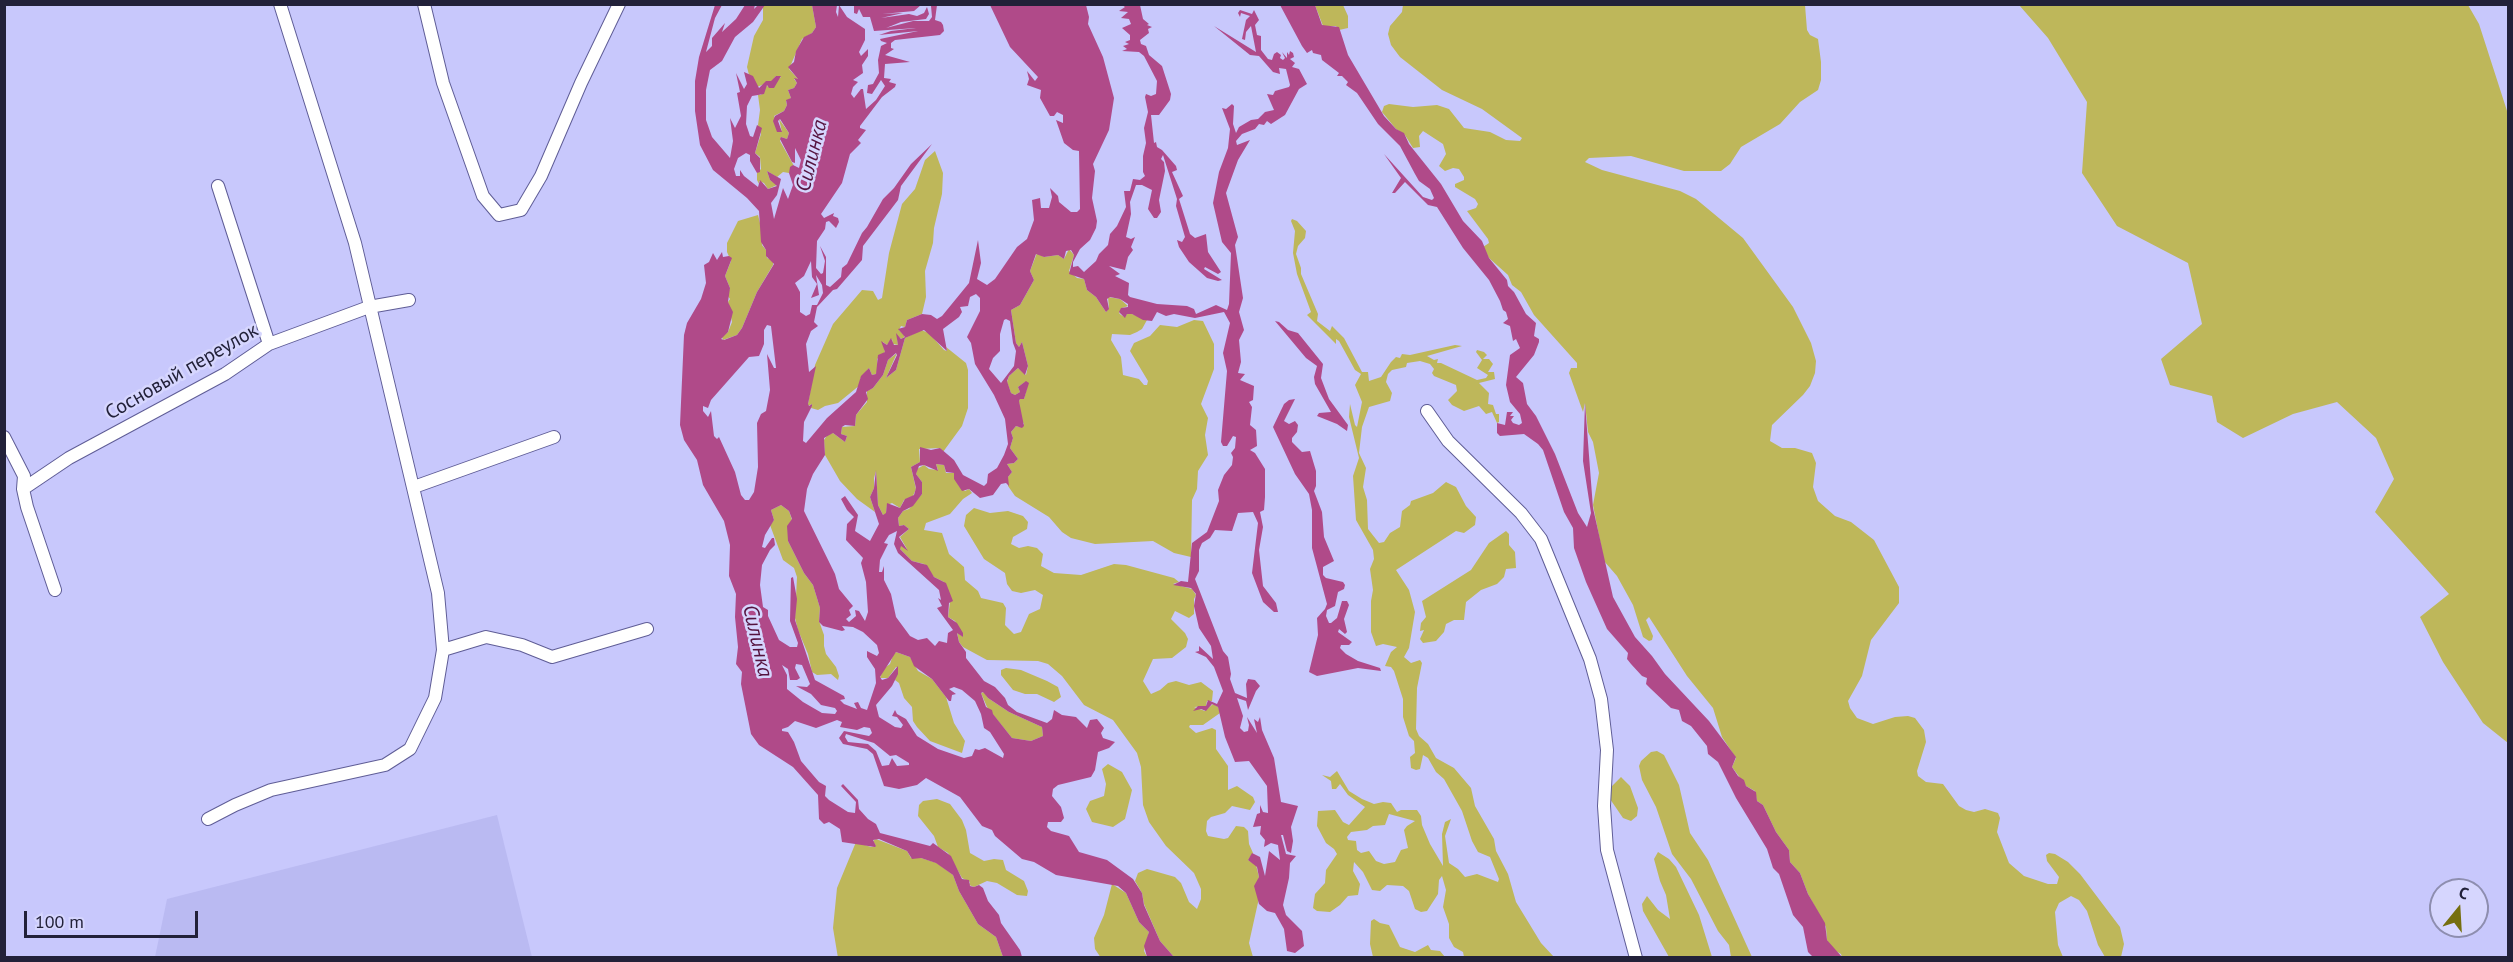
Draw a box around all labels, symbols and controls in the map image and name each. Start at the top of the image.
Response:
water label: Силинка [791,118,833,194]
street label: Сосновый переулок [101,319,263,425]
water label: Силинка [737,603,777,679]
north arrow [2429,878,2489,938]
text: С [2457,882,2471,904]
scale bar [27,899,201,937]
text: 100 m [35,910,84,933]

